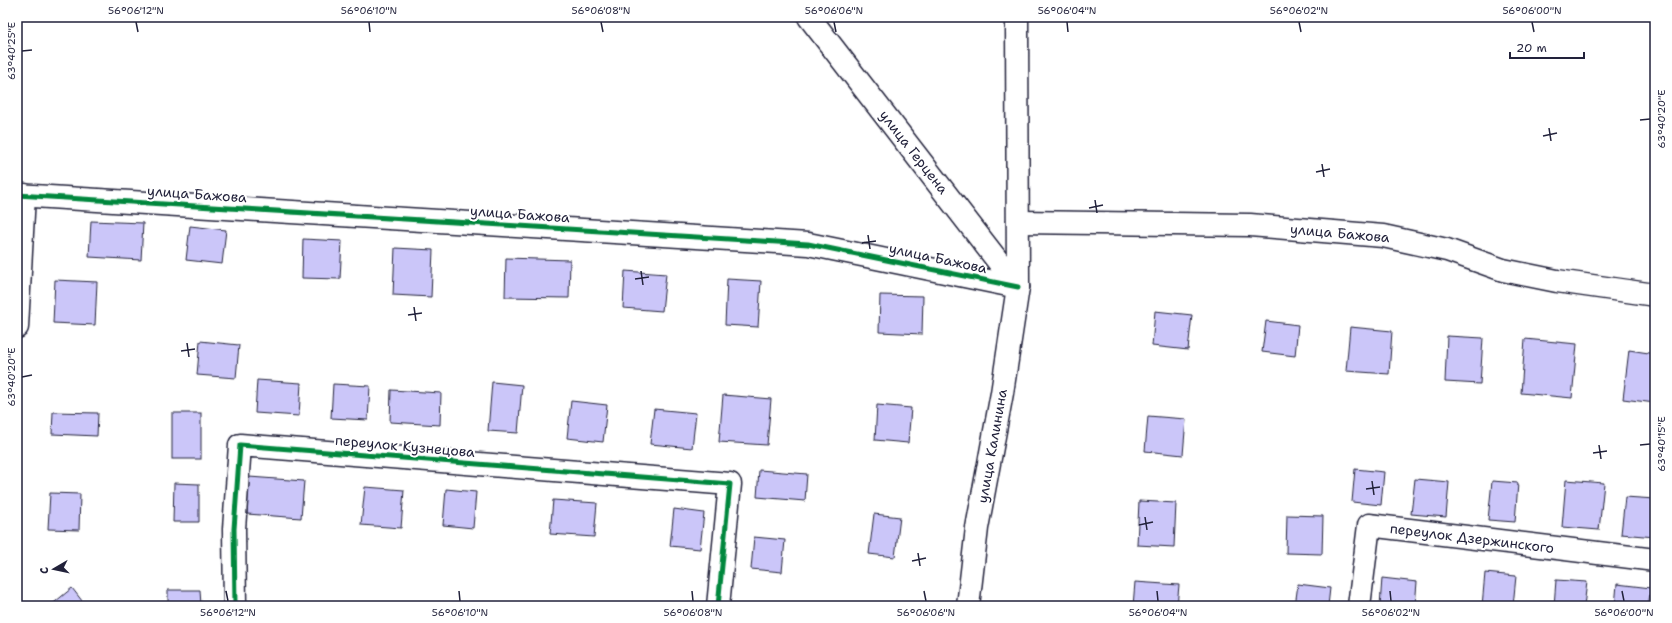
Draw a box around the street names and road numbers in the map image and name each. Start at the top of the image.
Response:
street label: улица Герцена [876,106,953,198]
street label: улица Бажова [147,182,248,206]
street label: улица Бажова [470,202,571,226]
street label: улица Бажова [1289,220,1391,246]
street label: улица Бажова [887,239,989,277]
street label: улица Калинина [973,387,1011,504]
street label: переулок Кузнецова [334,431,476,461]
street label: переулок Дзержинского [1389,519,1555,557]

